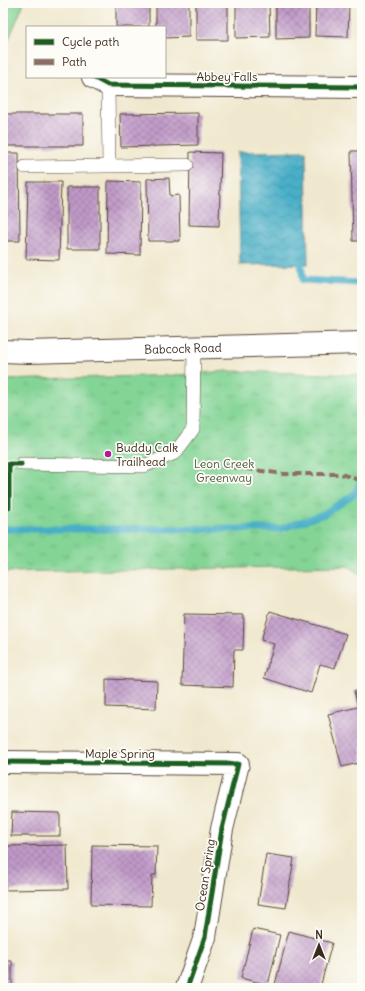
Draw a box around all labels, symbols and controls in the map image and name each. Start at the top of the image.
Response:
legend [26,26,166,78]
text: Cycle path [62,34,119,49]
text: Path [62,54,87,69]
street label: Abbey Falls [196,69,258,84]
street label: Babcock Road [144,339,222,356]
place label: Buddy Calk Trailhead [116,440,178,469]
marker: Buddy Calk Trailhead [103,449,113,459]
park label: Leon Creek Greenway [194,456,254,485]
street label: Maple Spring [85,746,155,761]
street label: Ocean Spring [192,838,218,912]
north arrow [299,925,339,965]
text: N [315,928,323,942]

